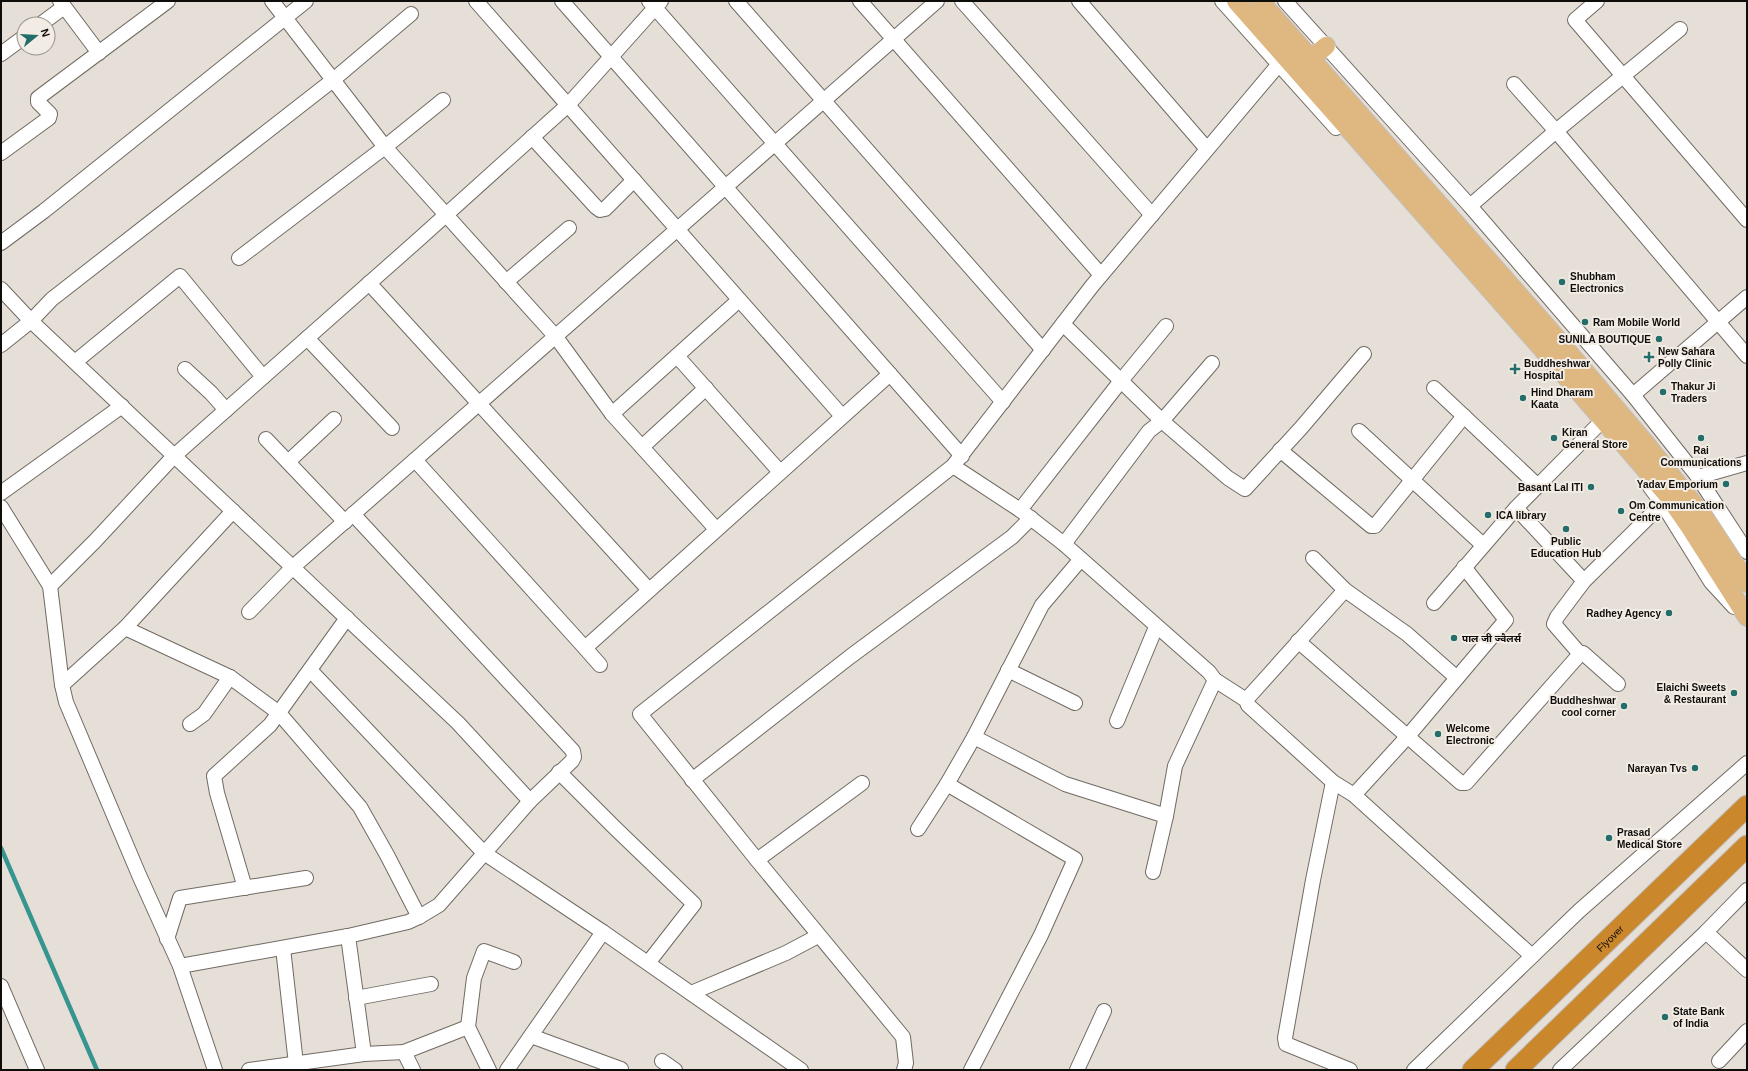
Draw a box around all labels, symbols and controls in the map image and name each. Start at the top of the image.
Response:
north arrow [16,16,56,56]
text: N [39,27,52,39]
place label: Shubham Electronics [1570,271,1624,294]
marker: Shubham Electronics [1557,277,1567,287]
marker: Ram Mobile World [1580,317,1590,327]
place label: Ram Mobile World [1593,317,1680,328]
place label: SUNILA BOUTIQUE [1559,334,1651,345]
marker: SUNILA BOUTIQUE [1654,334,1664,344]
place label: New Sahara Polly Clinic [1658,346,1715,369]
marker: New Sahara Polly Clinic [1643,351,1655,363]
place label: Buddheshwar Hospital [1524,358,1590,381]
marker: Buddheshwar Hospital [1509,363,1521,375]
place label: Thakur Ji Traders [1671,381,1716,404]
place label: Hind Dharam Kaata [1531,387,1593,410]
marker: Thakur Ji Traders [1658,387,1668,397]
marker: Hind Dharam Kaata [1518,393,1528,403]
place label: Kiran General Store [1562,427,1628,450]
marker: Kiran General Store [1549,433,1559,443]
marker: Rai Communications [1696,433,1706,443]
place label: Rai Communications [1660,445,1742,468]
place label: Yadav Emporium [1637,479,1718,490]
marker: Yadav Emporium [1721,479,1731,489]
place label: Basant Lal ITI [1518,482,1583,493]
marker: Basant Lal ITI [1586,482,1596,492]
place label: Om Communication Centre [1629,500,1724,523]
marker: Om Communication Centre [1616,506,1626,516]
marker: ICA library [1483,510,1493,520]
place label: ICA library [1496,510,1547,521]
marker: Public Education Hub [1561,524,1571,534]
place label: Public Education Hub [1531,536,1601,559]
place label: Radhey Agency [1586,608,1661,619]
marker: Radhey Agency [1664,608,1674,618]
marker: पाल जी ज्वैलर्स [1449,633,1459,643]
place label: पाल जी ज्वैलर्स [1462,633,1522,644]
place label: Elaichi Sweets & Restaurant [1657,682,1727,705]
marker: Elaichi Sweets & Restaurant [1729,688,1739,698]
place label: Buddheshwar cool corner [1550,695,1616,718]
marker: Buddheshwar cool corner [1619,701,1629,711]
place label: Welcome Electronic [1446,723,1495,746]
marker: Welcome Electronic [1433,729,1443,739]
place label: Narayan Tvs [1628,763,1687,774]
marker: Narayan Tvs [1690,763,1700,773]
place label: Prasad Medical Store [1617,827,1682,850]
marker: Prasad Medical Store [1604,833,1614,843]
street label: Flyover [1594,922,1626,954]
place label: State Bank of India [1673,1006,1725,1029]
marker: State Bank of India [1660,1012,1670,1022]

